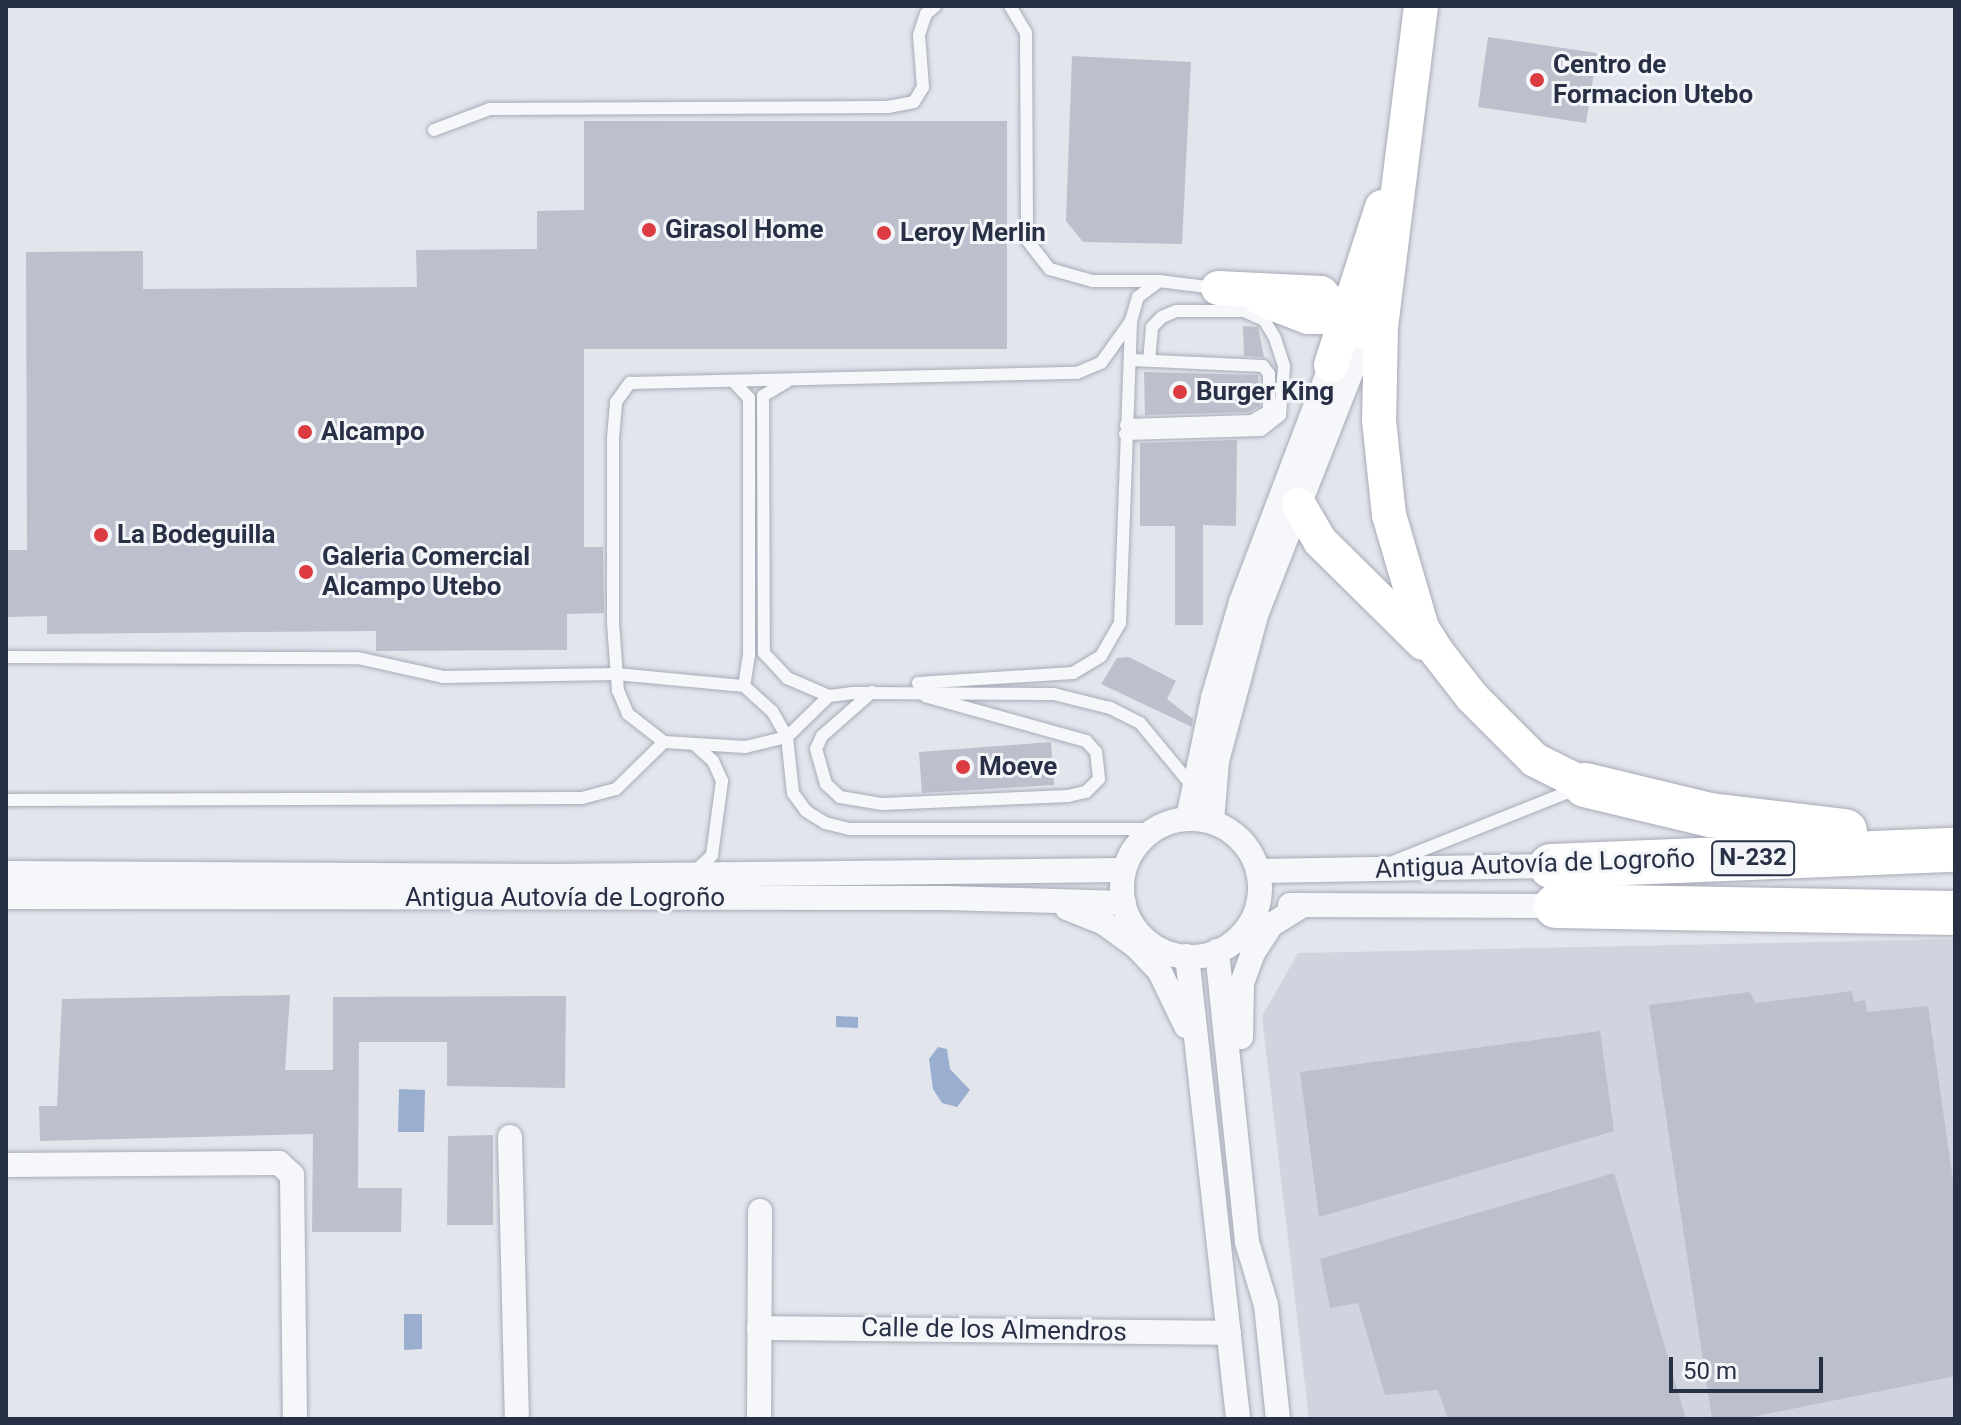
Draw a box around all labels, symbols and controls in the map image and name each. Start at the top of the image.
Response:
place label: Centro de Formacion Utebo [1553,49,1753,110]
marker: Centro de Formacion Utebo [1528,71,1546,89]
place label: Girasol Home [665,214,824,246]
place label: Leroy Merlin [900,217,1046,249]
marker: Girasol Home [640,221,658,239]
marker: Leroy Merlin [875,224,893,242]
place label: Burger King [1196,376,1334,408]
marker: Burger King [1171,383,1189,401]
place label: Alcampo [321,416,425,448]
marker: Alcampo [296,423,314,441]
place label: La Bodeguilla [117,519,275,551]
marker: La Bodeguilla [92,526,110,544]
place label: Galeria Comercial Alcampo Utebo [322,541,530,602]
marker: Galeria Comercial Alcampo Utebo [297,563,315,581]
place label: Moeve [979,751,1057,783]
marker: Moeve [954,758,972,776]
road number: N-232 [1711,838,1795,878]
street label: Antigua Autovía de Logroño [1374,843,1696,885]
street label: Antigua Autovía de Logroño [405,882,725,914]
street label: Calle de los Almendros [861,1312,1127,1348]
scale bar [1673,1341,1827,1391]
text: 50 m [1683,1357,1737,1385]

